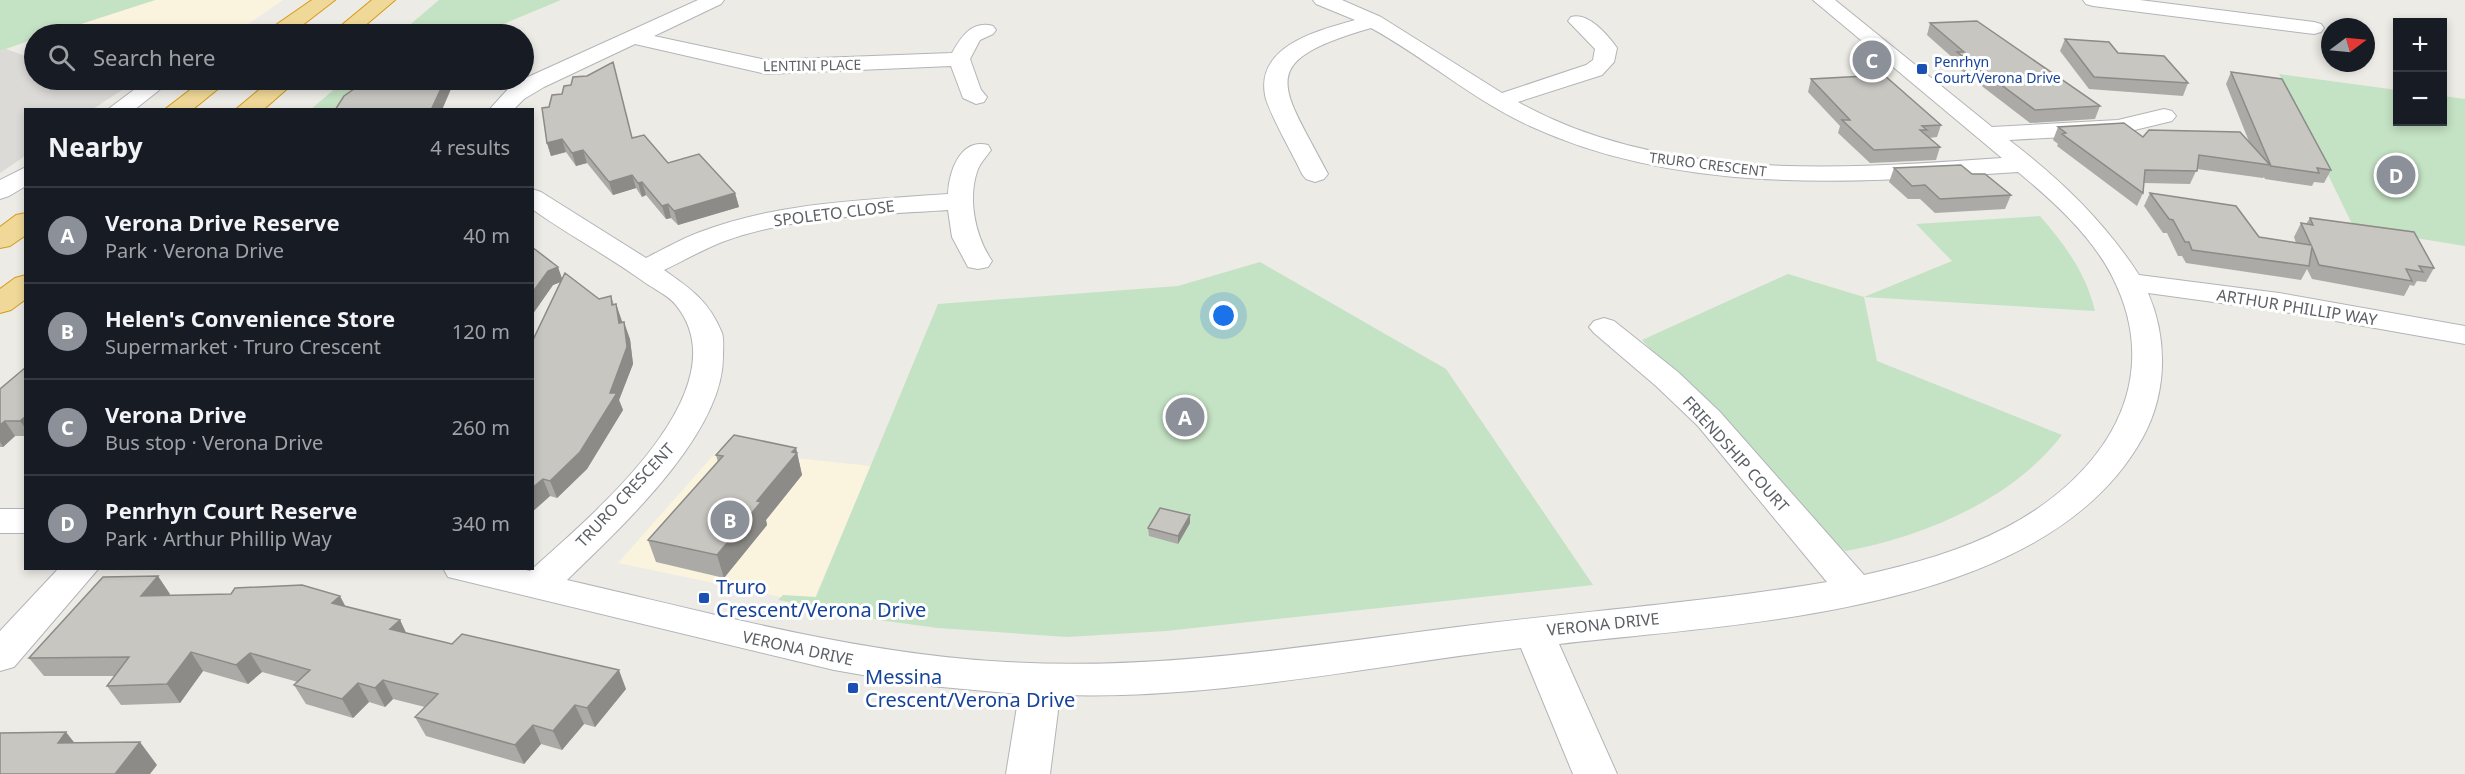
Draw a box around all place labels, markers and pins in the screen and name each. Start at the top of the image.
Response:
pin: C [1852,38,1892,82]
place label: Penrhyn Court/Verona Drive [1934,52,2061,87]
marker: Penrhyn Court/Verona Drive [1915,62,1929,76]
pin: D [2376,152,2416,198]
pin: A [1166,394,1204,440]
pin: B [710,498,750,542]
place label: Truro Crescent/Verona Drive [716,573,926,623]
marker: Truro Crescent/Verona Drive [697,591,711,605]
place label: Messina Crescent/Verona Drive [865,663,1075,713]
marker: Messina Crescent/Verona Drive [846,681,860,695]

